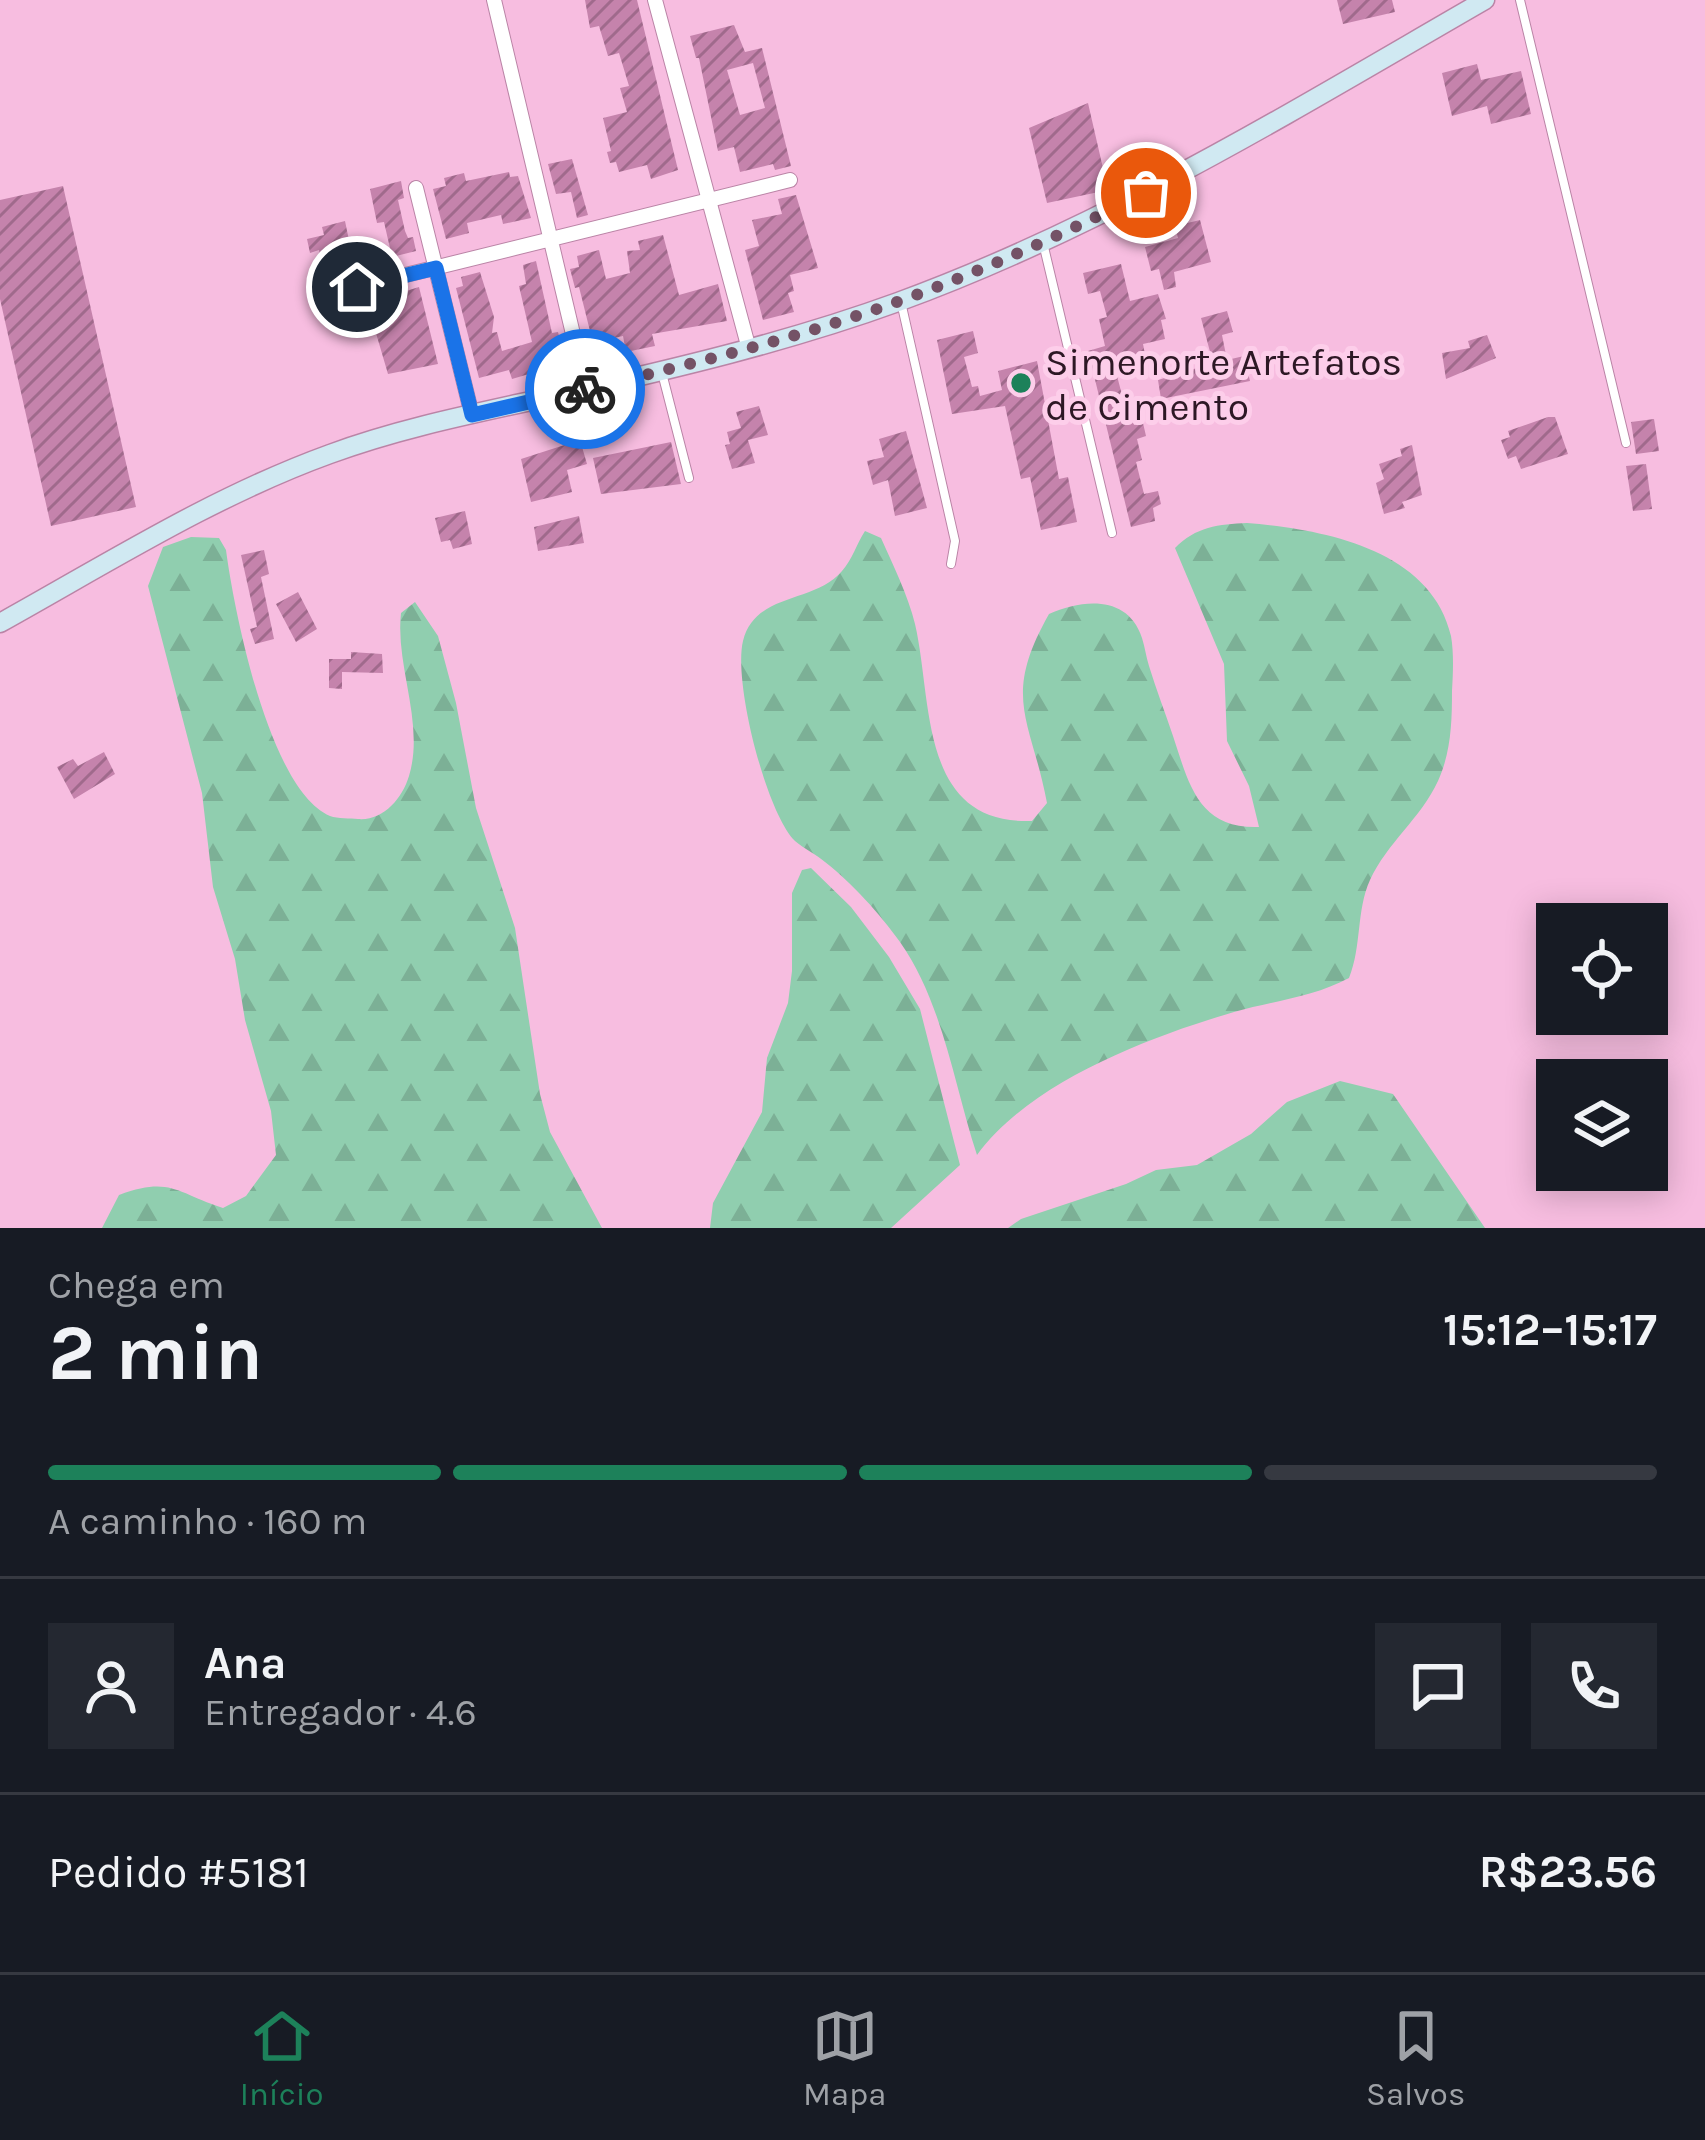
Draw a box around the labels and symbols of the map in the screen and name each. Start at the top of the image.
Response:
pin [1095,142,1197,244]
pin [306,236,408,338]
courier [525,329,645,449]
place label: Simenorte Artefatos de Cimento [1045,339,1402,430]
marker: Simenorte Artefatos de Cimento [1008,370,1034,396]

